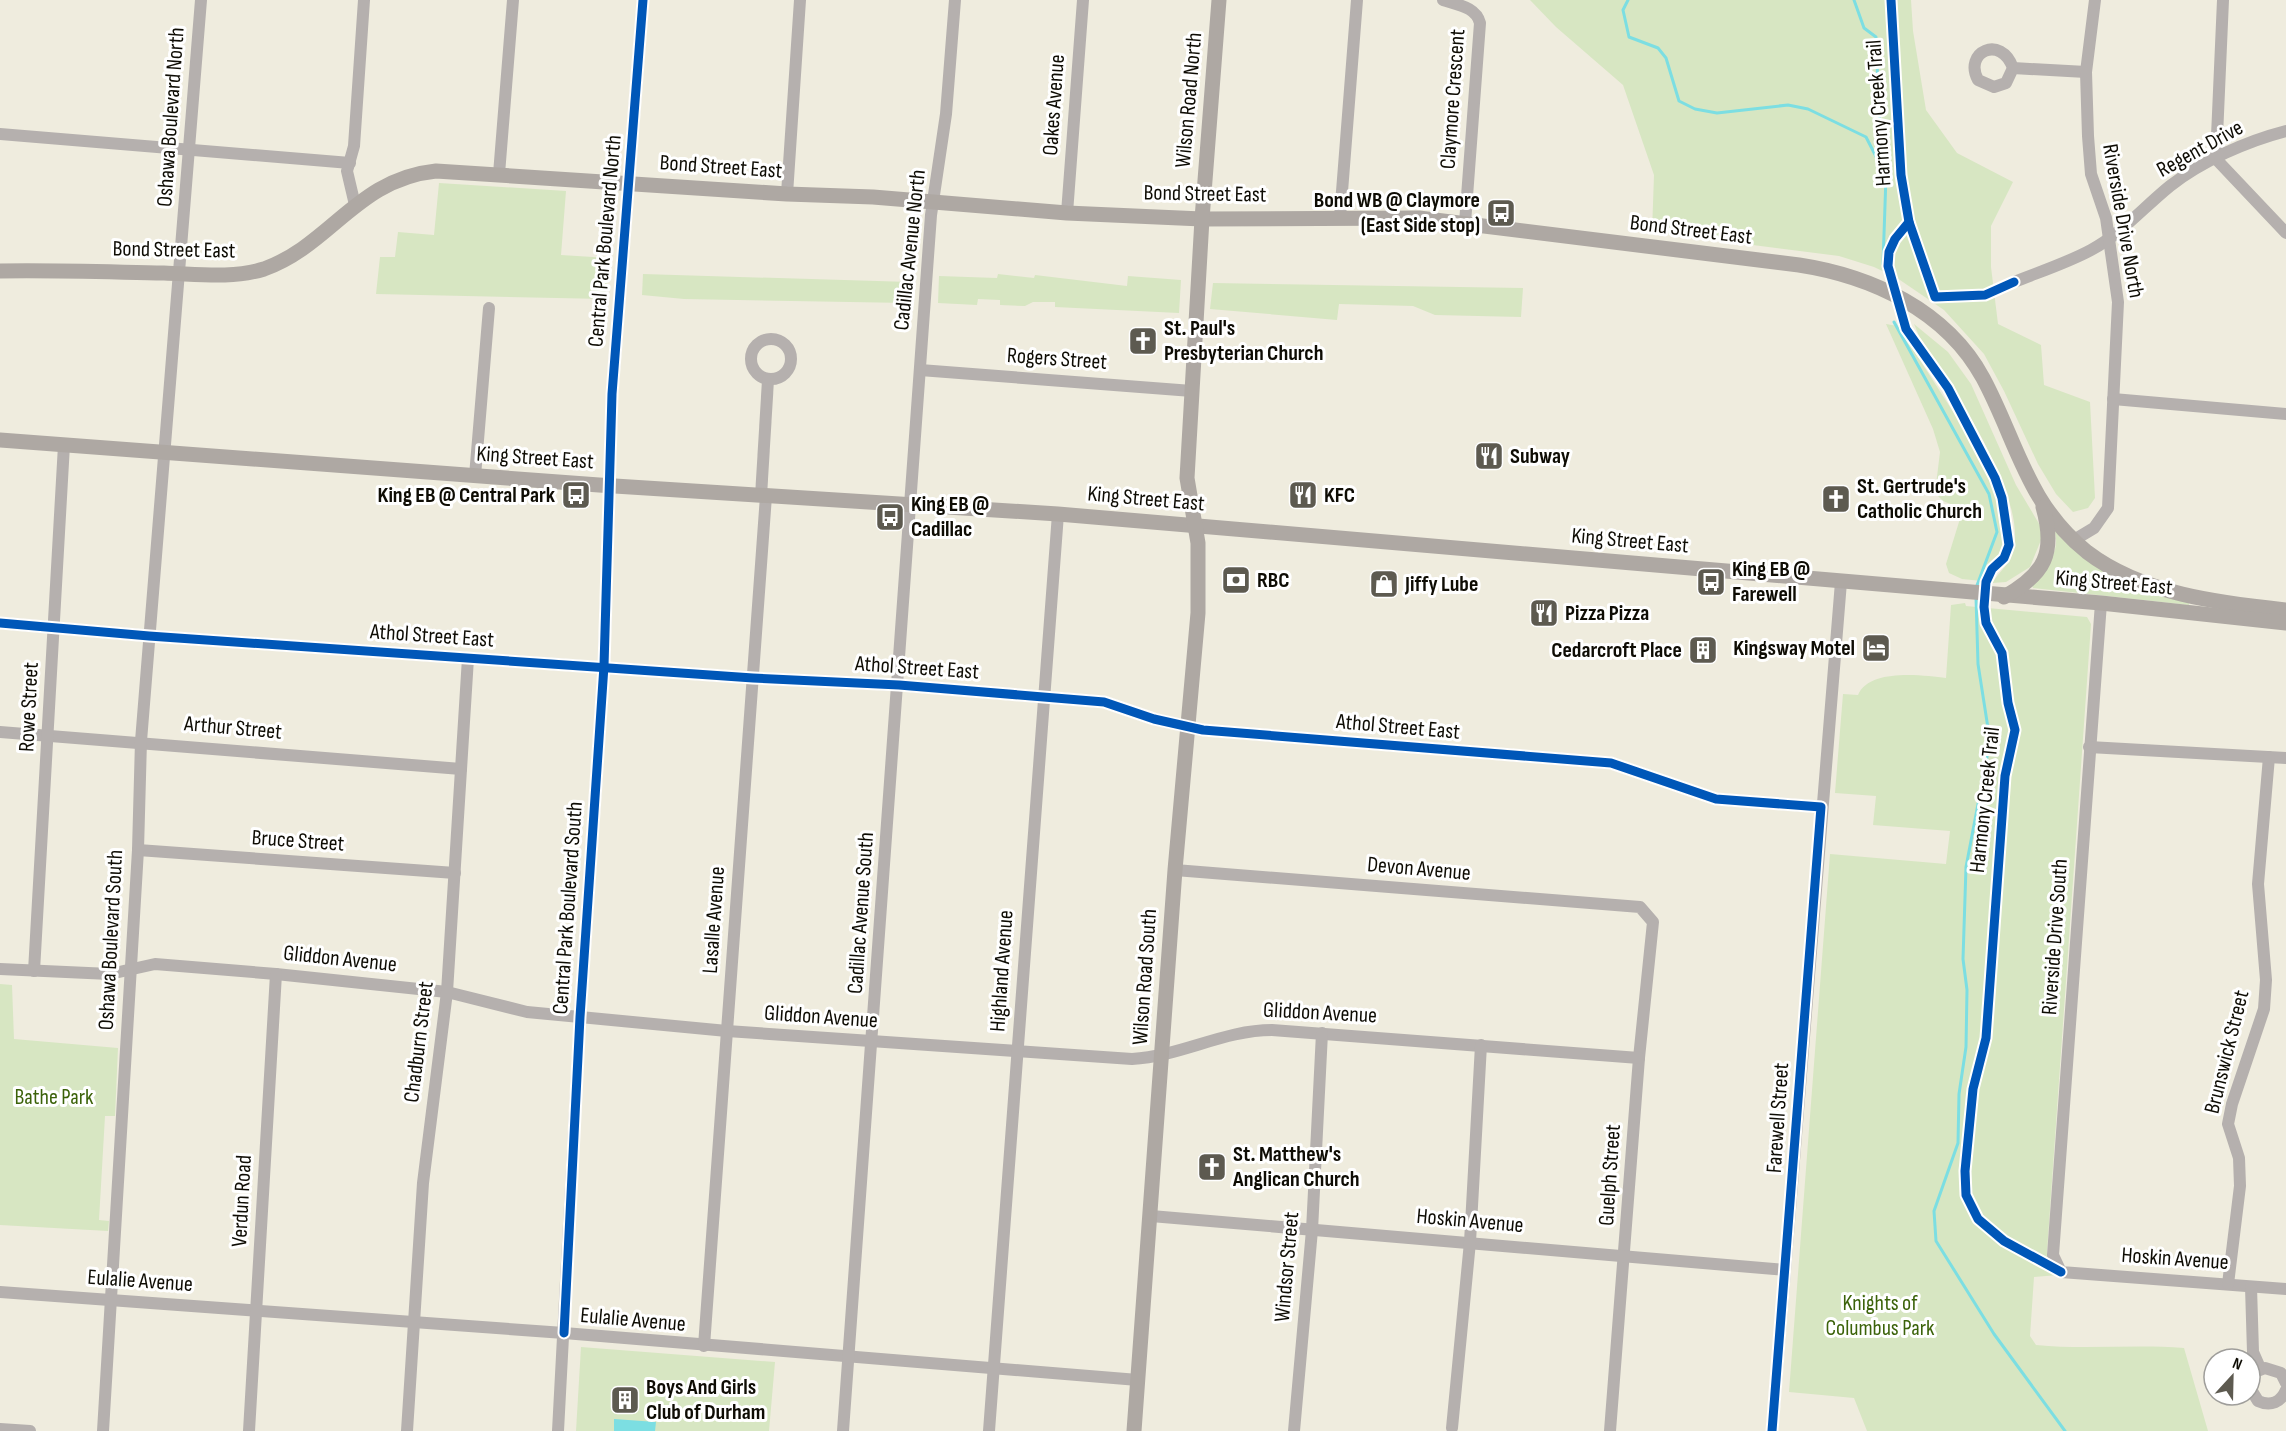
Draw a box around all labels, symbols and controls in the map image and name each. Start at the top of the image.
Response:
street label: Oshawa Boulevard North [151,26,191,208]
street label: Claymore Crescent [1435,28,1471,170]
street label: Wilson Road North [1170,31,1208,169]
street label: Harmony Creek Trail [1860,39,1898,187]
street label: Oakes Avenue [1037,54,1071,156]
street label: Regent Drive [2152,114,2248,184]
street label: Central Park Boulevard North [582,134,628,348]
street label: Riverside Drive North [2096,142,2150,300]
street label: Bond Street East [659,149,783,185]
street label: Cadillac Avenue North [888,168,932,332]
street label: Bond Street East [1143,179,1267,209]
place label: Bond WB @ Claymore (East Side stop) [1314,187,1480,239]
bus stop icon: Bond WB @ Claymore (East Side stop) [1485,197,1517,229]
street label: Bond Street East [1628,209,1754,251]
street label: Bond Street East [112,235,236,265]
place label: St. Paul's Presbyterian Church [1164,315,1323,367]
church icon: St. Paul's Presbyterian Church [1127,325,1159,357]
street label: Rogers Street [1006,342,1108,376]
street label: King Street East [475,440,595,476]
restaurant icon: Subway [1473,440,1505,472]
place label: Subway [1510,443,1570,470]
place label: St. Gertrude's Catholic Church [1857,473,1982,525]
bus stop icon: King EB @ Central Park [560,479,592,511]
restaurant icon: KFC [1287,479,1319,511]
street label: King Street East [1086,480,1206,518]
place label: King EB @ Central Park [378,482,556,509]
place label: KFC [1324,482,1355,509]
church icon: St. Gertrude's Catholic Church [1820,483,1852,515]
place label: King EB @ Cadillac [911,491,989,543]
bus stop icon: King EB @ Cadillac [874,501,906,533]
street label: King Street East [1570,522,1690,560]
place label: King EB @ Farewell [1732,556,1810,608]
bank icon: RBC [1220,564,1252,596]
street label: King Street East [2054,564,2174,602]
bus stop icon: King EB @ Farewell [1695,566,1727,598]
place label: RBC [1257,567,1290,594]
shop icon: Jiffy Lube [1368,568,1400,600]
place label: Jiffy Lube [1404,571,1478,598]
restaurant icon: Pizza Pizza [1528,597,1560,629]
place label: Pizza Pizza [1565,600,1649,627]
street label: Athol Street East [368,618,495,654]
hotel icon: Kingsway Motel [1860,632,1892,664]
building icon: Cedarcroft Place [1687,634,1719,666]
place label: Kingsway Motel [1733,635,1855,662]
place label: Cedarcroft Place [1551,637,1682,664]
street label: Athol Street East [853,650,980,686]
street label: Rowe Street [13,661,45,753]
street label: Athol Street East [1334,708,1461,746]
street label: Arthur Street [182,710,283,746]
street label: Harmony Creek Trail [1964,726,2006,874]
street label: Central Park Boulevard South [547,801,589,1015]
street label: Bruce Street [251,824,346,858]
street label: Cadillac Avenue South [842,831,880,995]
street label: Oshawa Boulevard South [93,849,129,1031]
street label: Devon Avenue [1366,851,1472,887]
street label: Riverside Drive South [2036,858,2074,1016]
street label: Lasalle Avenue [697,866,731,974]
street label: Wilson Road South [1127,908,1163,1046]
street label: Highland Avenue [984,909,1020,1033]
street label: Gliddon Avenue [282,940,398,978]
street label: Chadburn Street [398,980,440,1104]
street label: Brunswick Street [2199,987,2255,1116]
street label: Gliddon Avenue [1262,997,1378,1029]
street label: Gliddon Avenue [763,1000,879,1034]
street label: Farewell Street [1761,1062,1795,1174]
park label: Bathe Park [15,1084,94,1111]
street label: Guelph Street [1593,1123,1627,1227]
place label: St. Matthew's Anglican Church [1232,1141,1360,1193]
church icon: St. Matthew's Anglican Church [1196,1151,1228,1183]
street label: Verdun Road [226,1154,258,1248]
street label: Hoskin Avenue [1415,1203,1525,1239]
street label: Windsor Street [1269,1211,1305,1323]
street label: Hoskin Avenue [2120,1242,2230,1276]
street label: Eulalie Avenue [86,1264,194,1298]
park label: Knights of Columbus Park [1826,1290,1935,1342]
street label: Eulalie Avenue [579,1302,687,1338]
north arrow [2202,1347,2262,1407]
text: N [2230,1354,2245,1375]
place label: Boys And Girls Club of Durham [646,1374,765,1426]
building icon: Boys And Girls Club of Durham [609,1384,641,1416]

